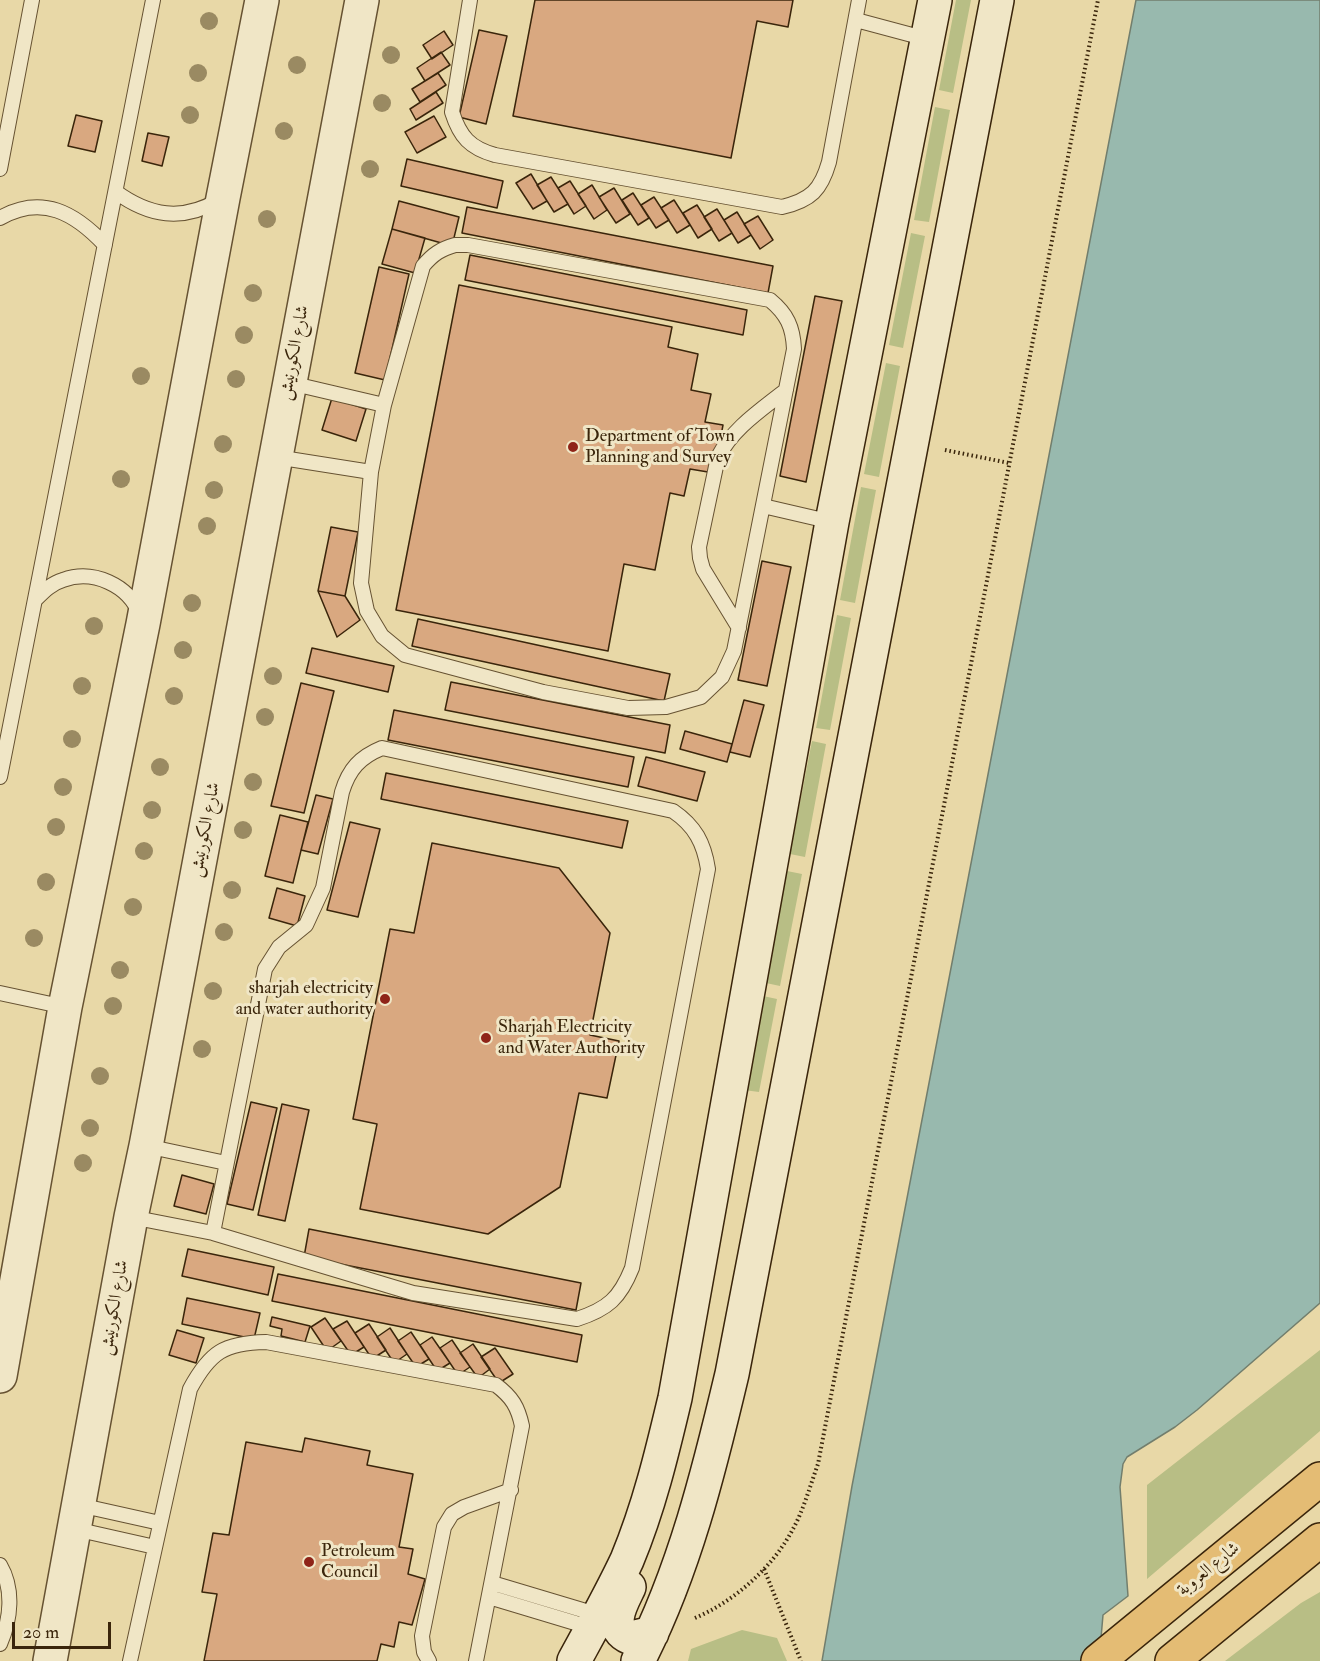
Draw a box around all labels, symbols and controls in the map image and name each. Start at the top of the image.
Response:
street label: شارع الكورنيش [275,304,315,402]
place label: Department of Town Planning and Survey [585,426,735,468]
marker: Department of Town Planning and Survey [566,440,580,454]
street label: شارع الكورنيش [186,781,226,879]
place label: sharjah electricity and water authority [236,978,373,1020]
marker: sharjah electricity and water authority [378,992,392,1006]
place label: Sharjah Electricity and Water Authority [498,1017,645,1060]
marker: Sharjah Electricity and Water Authority [479,1031,493,1045]
street label: شارع الكورنيش [96,1259,134,1357]
street label: شارع العروبة [1174,1538,1244,1602]
place label: Petroleum Council [321,1541,395,1584]
marker: Petroleum Council [302,1555,316,1569]
scale bar [15,1610,114,1648]
text: 20 m [23,1621,59,1644]

